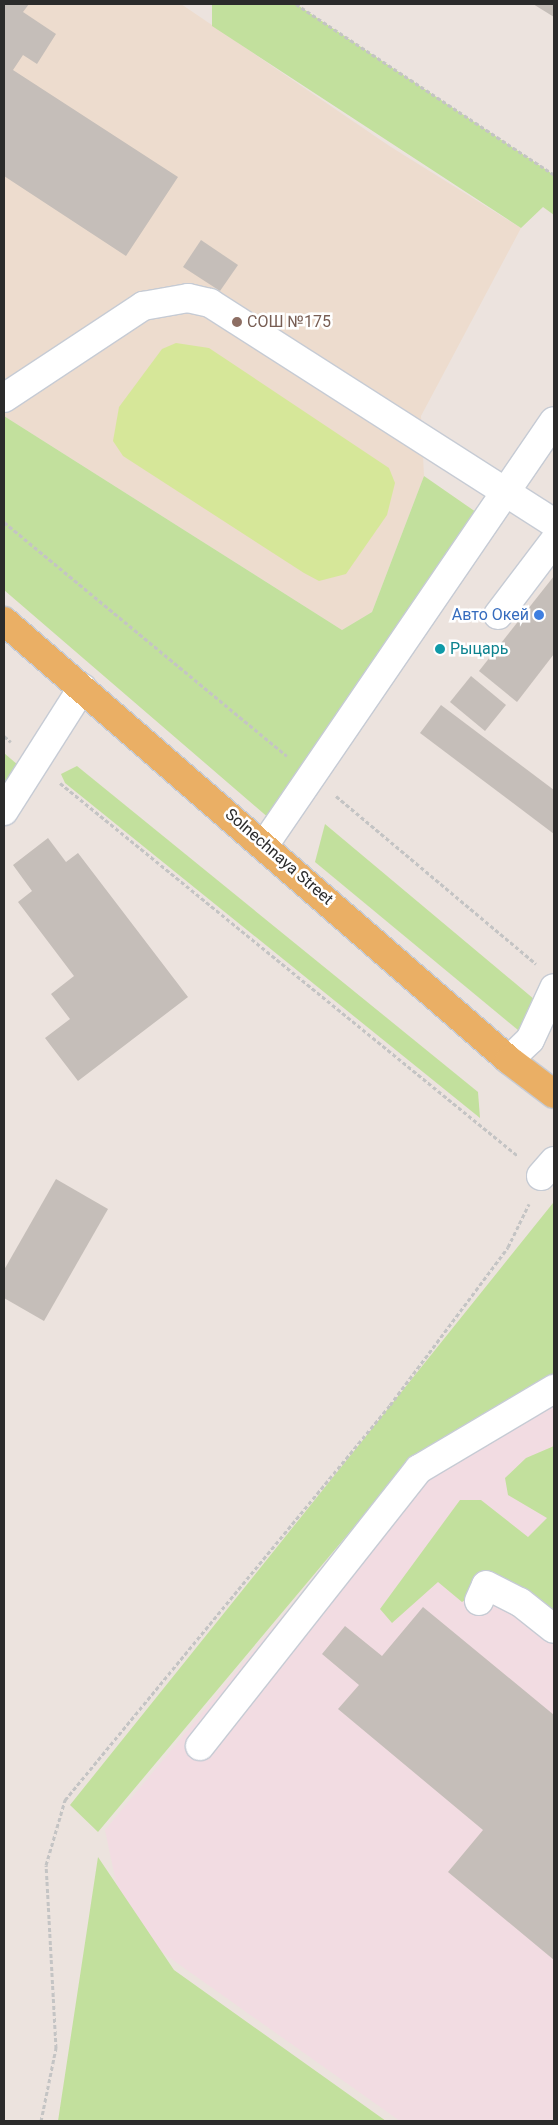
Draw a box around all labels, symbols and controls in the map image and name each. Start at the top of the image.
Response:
place label: СОШ №175 [247,312,331,332]
marker: СОШ №175 [231,316,243,328]
place label: Авто Окей [452,605,529,625]
marker: Авто Окей [533,609,545,621]
place label: Рыцарь [450,639,508,659]
marker: Рыцарь [434,643,446,655]
street label: Solnechnaya Street [221,805,337,909]

